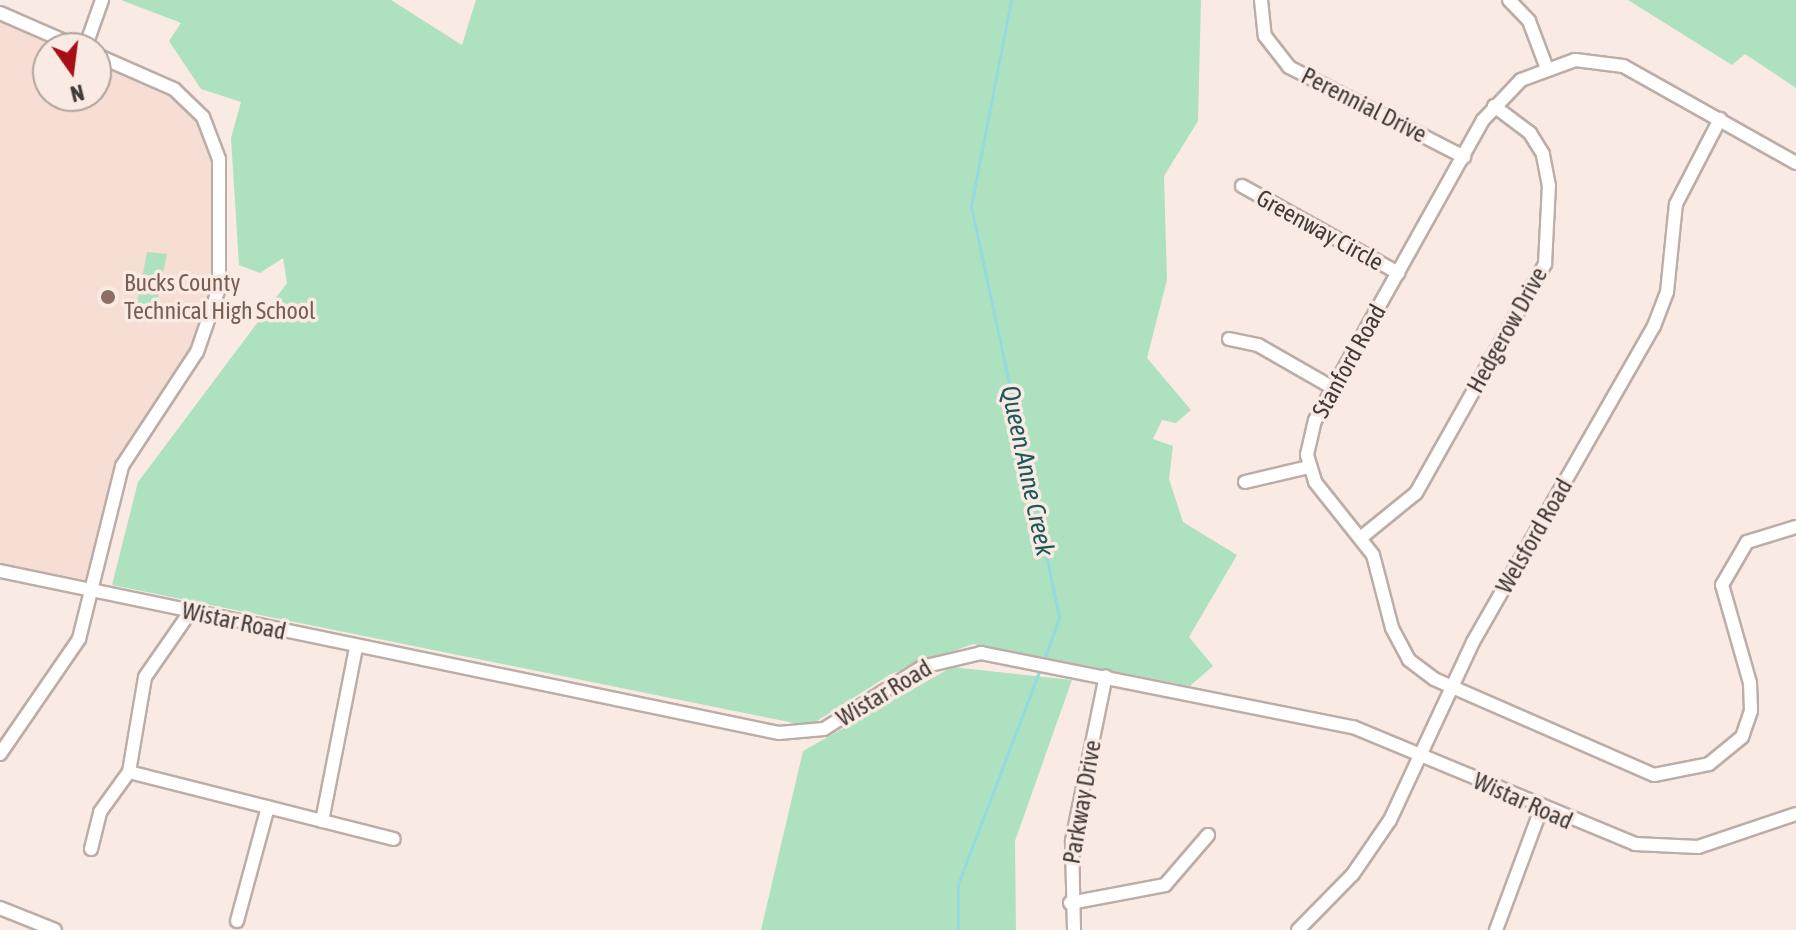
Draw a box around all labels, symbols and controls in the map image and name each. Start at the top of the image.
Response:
north arrow [32,32,112,112]
street label: Perennial Drive [1297,61,1431,149]
text: N [68,79,87,108]
street label: Greenway Circle [1251,183,1389,277]
street label: Hedgerow Drive [1461,262,1553,398]
place label: Bucks County Technical High School [124,269,315,325]
marker: Bucks County Technical High School [99,288,117,306]
street label: Stanford Road [1306,299,1392,423]
water label: Queen Anne Creek [994,383,1060,559]
street label: Welsford Road [1490,473,1578,599]
street label: Wistar Road [179,596,289,646]
street label: Wistar Road [831,653,937,733]
street label: Parkway Drive [1057,738,1107,866]
street label: Wistar Road [1469,766,1577,836]

